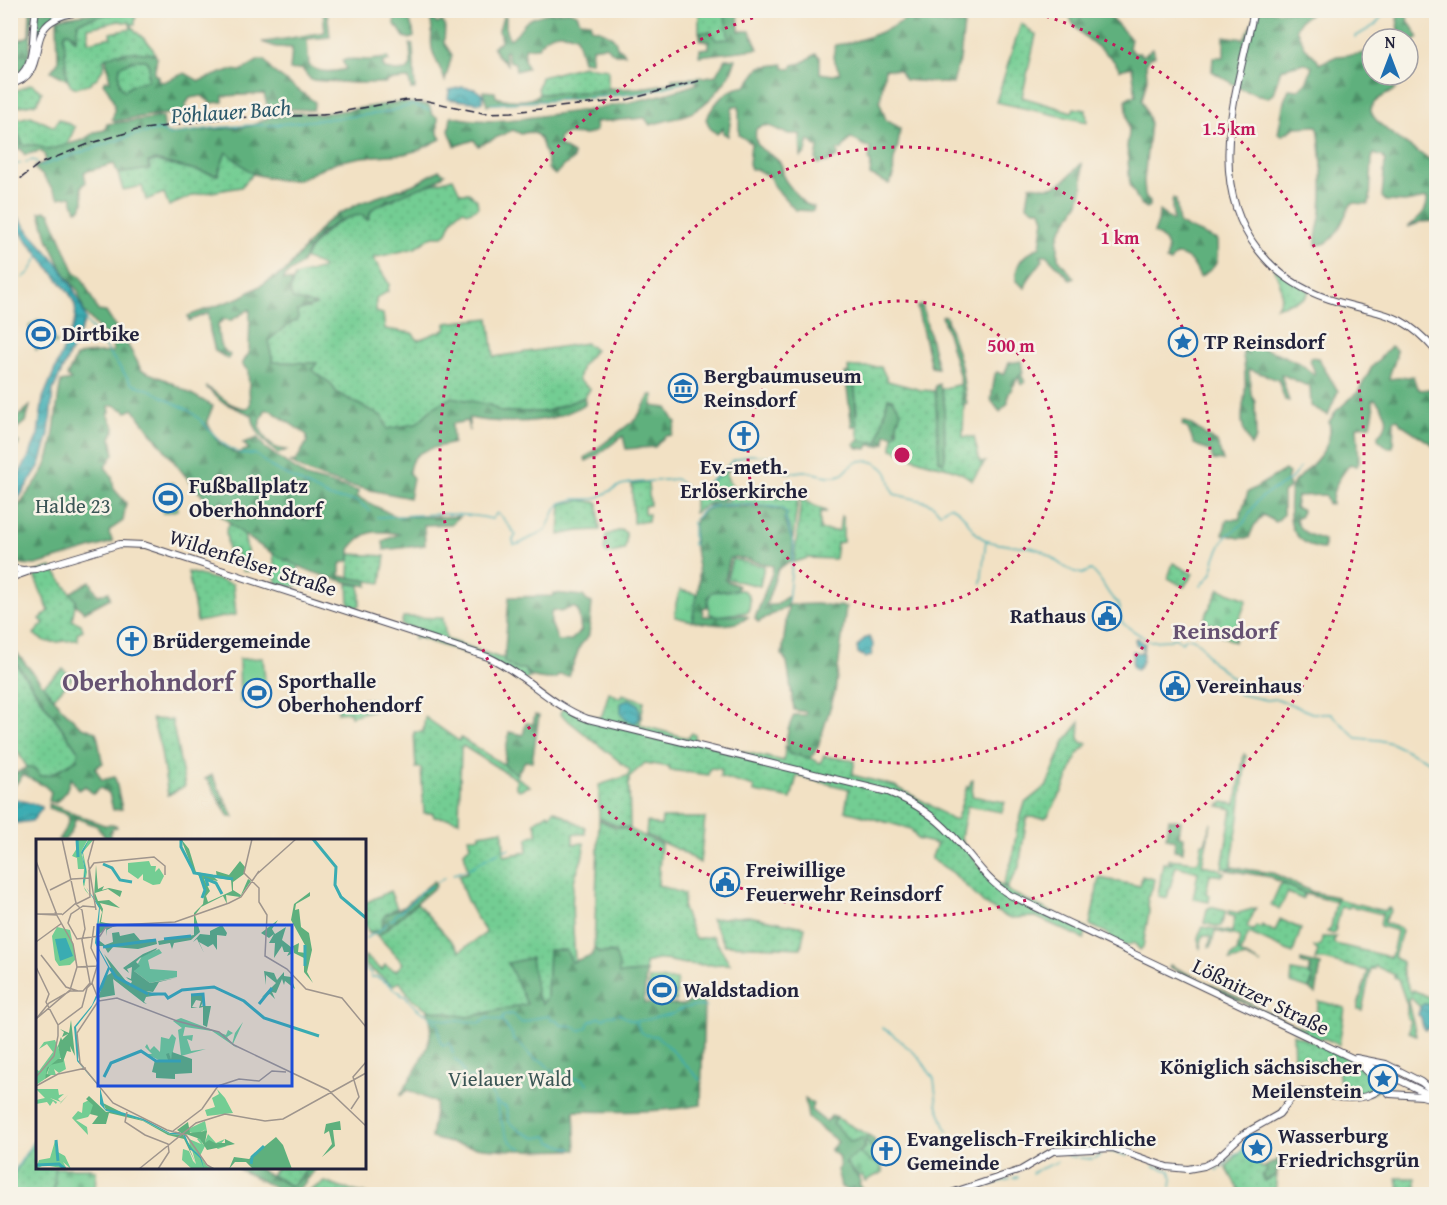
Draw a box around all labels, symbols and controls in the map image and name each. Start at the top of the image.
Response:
north arrow [1360,27,1420,87]
text: N [1385,30,1396,54]
water label: Pöhlauer Bach [169,91,292,131]
text: 1.5 km [1202,115,1256,142]
text: 1 km [1101,224,1140,251]
sports icon: Dirtbike [25,318,57,350]
place label: Dirtbike [62,318,140,349]
place icon: TP Reinsdorf [1167,326,1199,358]
place label: TP Reinsdorf [1204,326,1327,357]
text: 500 m [987,332,1035,359]
place label: Bergbaumuseum Reinsdorf [704,360,862,415]
museum icon: Bergbaumuseum Reinsdorf [667,372,699,404]
church icon: Ev.-meth. Erlöserkirche [728,420,760,452]
centre of rings [892,445,912,465]
place label: Ev.-meth. Erlöserkirche [680,451,808,506]
place label: Fußballplatz Oberhohndorf [189,470,325,525]
sports icon: Fußballplatz Oberhohndorf [152,482,184,514]
park label: Halde 23 [35,490,111,521]
street label: Wildenfelser Straße [165,521,341,604]
place label: Rathaus [1010,600,1086,631]
public building icon: Rathaus [1091,600,1123,632]
district label: Reinsdorf [1173,613,1280,648]
church icon: Brüdergemeinde [116,625,148,657]
place label: Brüdergemeinde [153,625,311,656]
district label: Oberhohndorf [62,661,237,701]
place label: Sporthalle Oberhohendorf [278,665,424,720]
public building icon: Vereinhaus [1159,670,1191,702]
place label: Vereinhaus [1196,670,1302,701]
sports icon: Sporthalle Oberhohendorf [241,677,273,709]
inset map [36,839,366,1169]
place label: Freiwillige Feuerwehr Reinsdorf [746,854,944,909]
public building icon: Freiwillige Feuerwehr Reinsdorf [709,866,741,898]
street label: Lößnitzer Straße [1188,950,1335,1043]
sports icon: Waldstadion [646,974,678,1006]
place label: Waldstadion [683,974,800,1005]
place label: Königlich sächsischer Meilenstein [1160,1051,1363,1106]
park label: Vielauer Wald [448,1063,573,1094]
place icon: Königlich sächsischer Meilenstein [1367,1063,1399,1095]
place label: Wasserburg Friedrichsgrün [1278,1120,1420,1175]
place label: Evangelisch-Freikirchliche Gemeinde [907,1123,1156,1178]
place icon: Wasserburg Friedrichsgrün [1241,1132,1273,1164]
church icon: Evangelisch-Freikirchliche Gemeinde [870,1135,902,1167]

